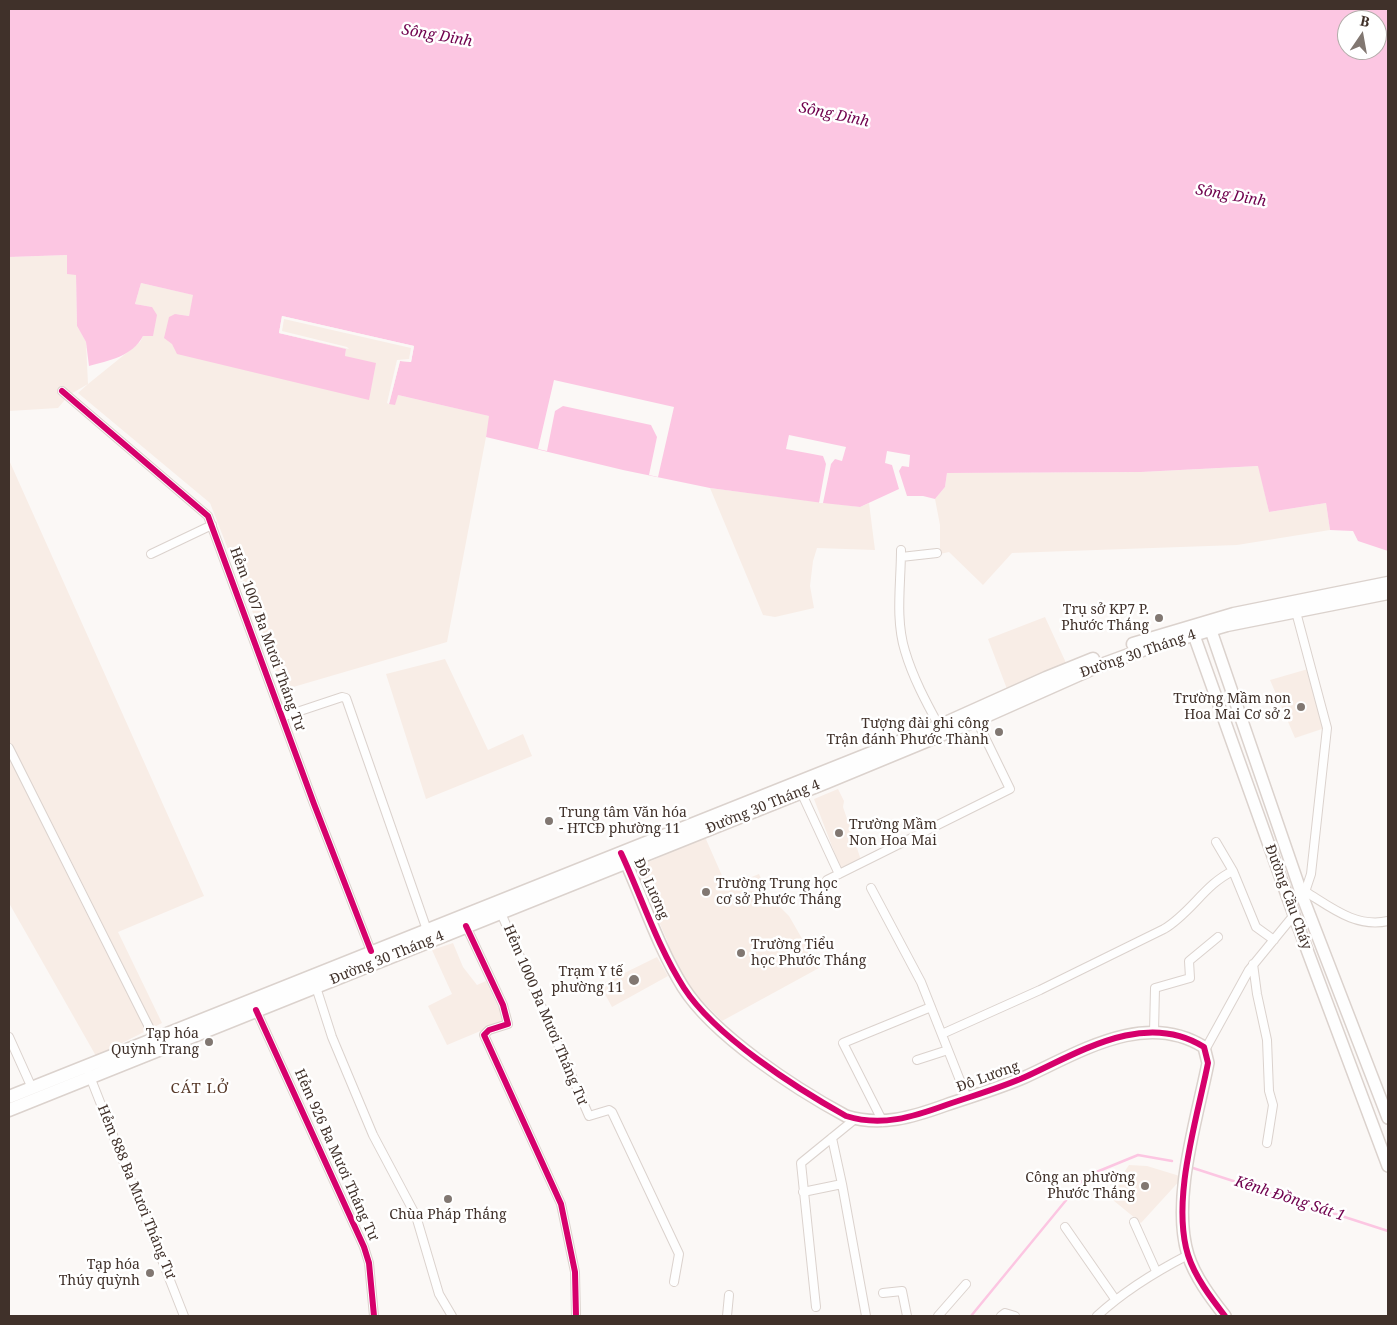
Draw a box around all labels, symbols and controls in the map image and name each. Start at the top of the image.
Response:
north arrow [1337,10,1387,60]
text: B [1358,11,1372,31]
water label: Sông Dinh [400,21,474,51]
water label: Sông Dinh [797,99,871,131]
water label: Sông Dinh [1194,181,1268,211]
street label: Hẻm 1007 Ba Mươi Tháng Tư [226,545,308,733]
place label: Trụ sở KP7 P. Phước Thắng [1061,602,1149,634]
marker: Trụ sở KP7 P. Phước Thắng [1153,612,1165,624]
street label: Đường 30 Tháng 4 [1078,626,1198,682]
place label: Trường Mầm non Hoa Mai Cơ sở 2 [1173,691,1291,724]
marker: Trường Mầm non Hoa Mai Cơ sở 2 [1295,701,1307,713]
place label: Tượng đài ghi công Trận đánh Phước Thành [826,716,989,749]
marker: Tượng đài ghi công Trận đánh Phước Thành [993,726,1005,738]
street label: Đường 30 Tháng 4 [704,776,822,838]
place label: Trung tâm Văn hóa - HTCĐ phường 11 [559,805,687,838]
marker: Trung tâm Văn hóa - HTCĐ phường 11 [543,815,555,827]
place label: Trường Mầm Non Hoa Mai [849,817,937,850]
marker: Trường Mầm Non Hoa Mai [833,827,845,839]
street label: Đường Cầu Cháy [1261,842,1315,952]
street label: Đô Lương [630,856,672,922]
place label: Trường Trung học cơ sở Phước Thắng [716,876,841,909]
marker: Trường Trung học cơ sở Phước Thắng [700,886,712,898]
street label: Hẻm 1000 Ba Mươi Tháng Tư [499,922,591,1108]
street label: Đường 30 Tháng 4 [328,927,446,989]
place label: Trường Tiểu học Phước Thắng [751,937,866,970]
marker: Trường Tiểu học Phước Thắng [735,947,747,959]
place label: Trạm Y tế phường 11 [551,964,623,996]
marker: Trạm Y tế phường 11 [627,973,641,987]
place label: Tạp hóa Quỳnh Trang [111,1026,199,1058]
marker: Tạp hóa Quỳnh Trang [203,1036,215,1048]
street label: Đô Lương [954,1058,1022,1096]
street label: Hẻm 926 Ba Mươi Tháng Tư [290,1066,382,1244]
district label: CÁT LỞ [170,1080,230,1098]
street label: Hẻm 888 Ba Mươi Tháng Tư [93,1102,179,1282]
place label: Công an phường Phước Thắng [1025,1170,1135,1202]
water label: Kênh Đồng Sát 1 [1233,1173,1347,1225]
marker: Công an phường Phước Thắng [1139,1180,1151,1192]
marker: Chùa Pháp Thắng [442,1193,454,1205]
place label: Chùa Pháp Thắng [389,1207,507,1223]
place label: Tạp hóa Thúy quỳnh [59,1257,140,1290]
marker: Tạp hóa Thúy quỳnh [144,1267,156,1279]

